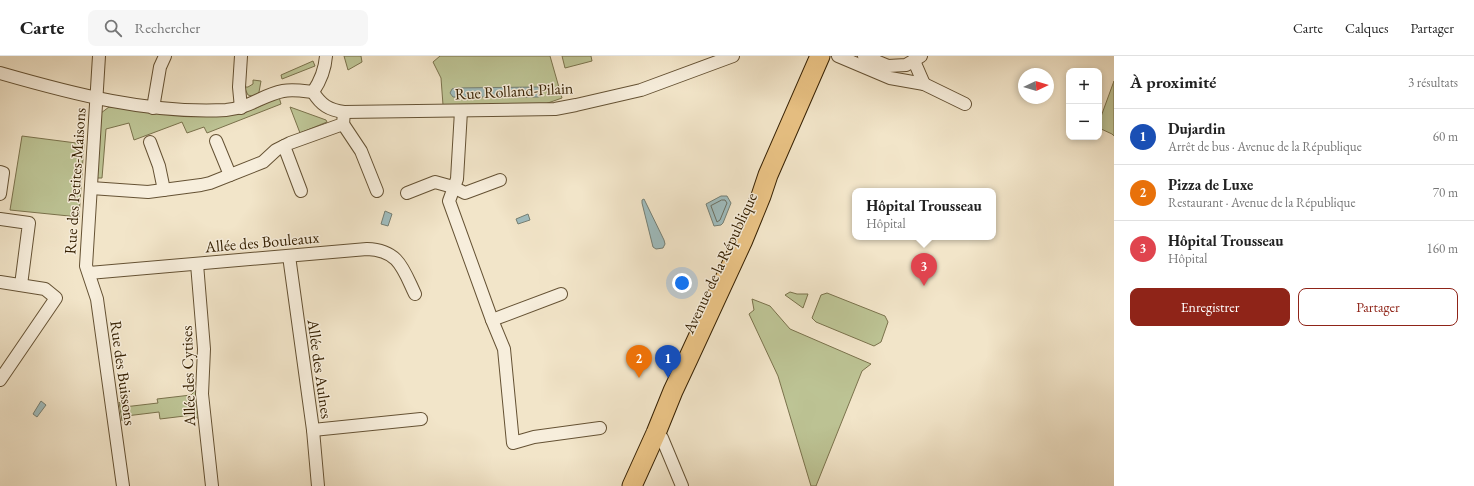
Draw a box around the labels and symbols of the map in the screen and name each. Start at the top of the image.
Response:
north arrow [1018,68,1054,104]
street label: Rue Rolland-Pilain [454,77,574,105]
street label: Rue des Petites-Maisons [59,107,91,255]
street label: Avenue de la République [678,189,762,338]
street label: Allée des Bouleaux [203,227,320,258]
pin: 3 [911,253,937,286]
your location [672,273,692,293]
street label: Allée des Aulnes [302,317,337,420]
street label: Rue des Buissons [105,319,141,427]
street label: Allée des Cytises [176,325,200,428]
pin: 2 [626,345,652,378]
pin: 1 [655,345,681,378]

